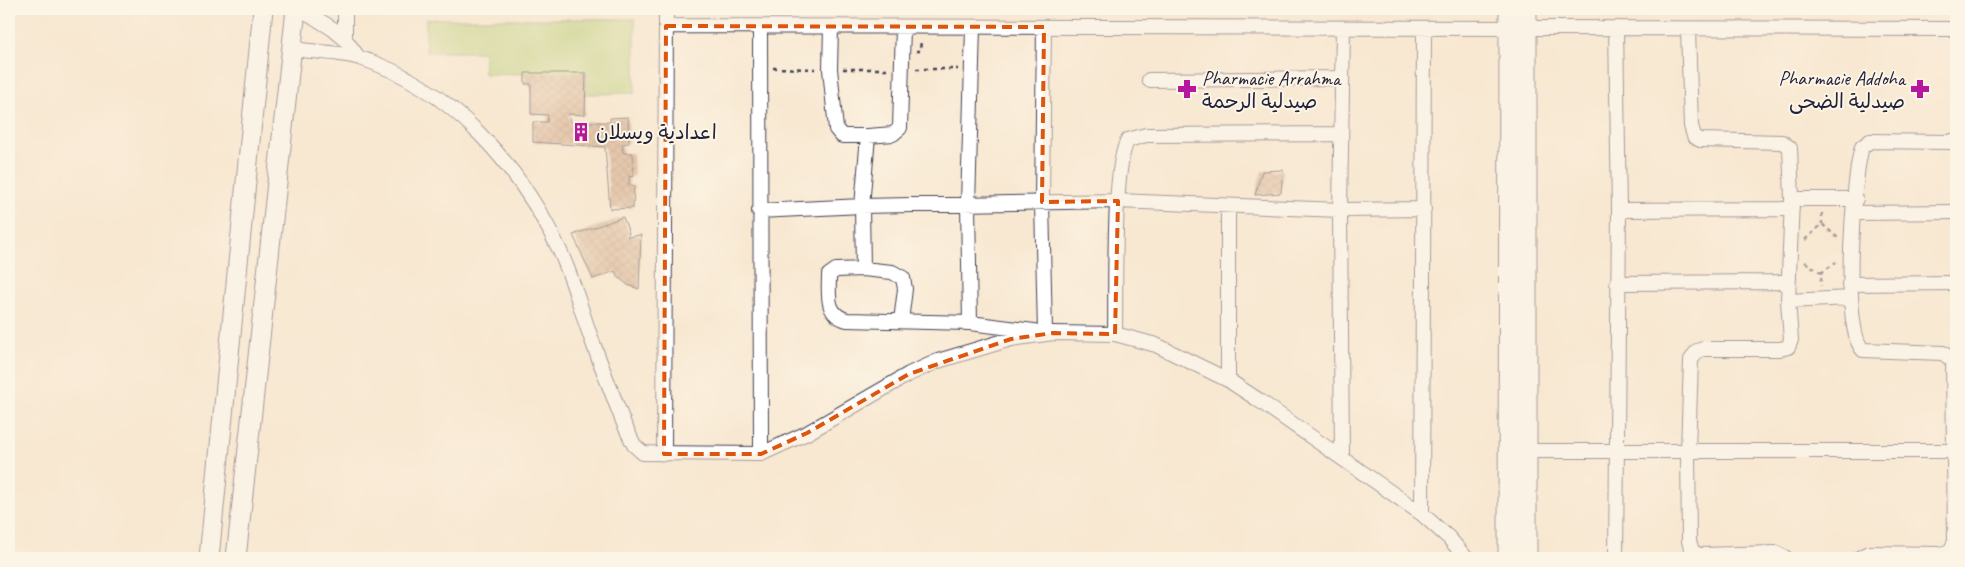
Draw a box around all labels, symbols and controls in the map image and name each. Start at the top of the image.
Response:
place label: Pharmacie Arrahma صيدلية الرحمة [1202,66,1342,114]
place label: Pharmacie Addoha صيدلية الضحى [1779,66,1907,114]
pharmacy icon: Pharmacie Arrahma صيدلية الرحمة [1176,78,1198,100]
pharmacy icon: Pharmacie Addoha صيدلية الضحى [1909,78,1931,100]
place label: اعدادية ويسلان [596,120,717,145]
building icon: اعدادية ويسلان [570,121,592,143]

